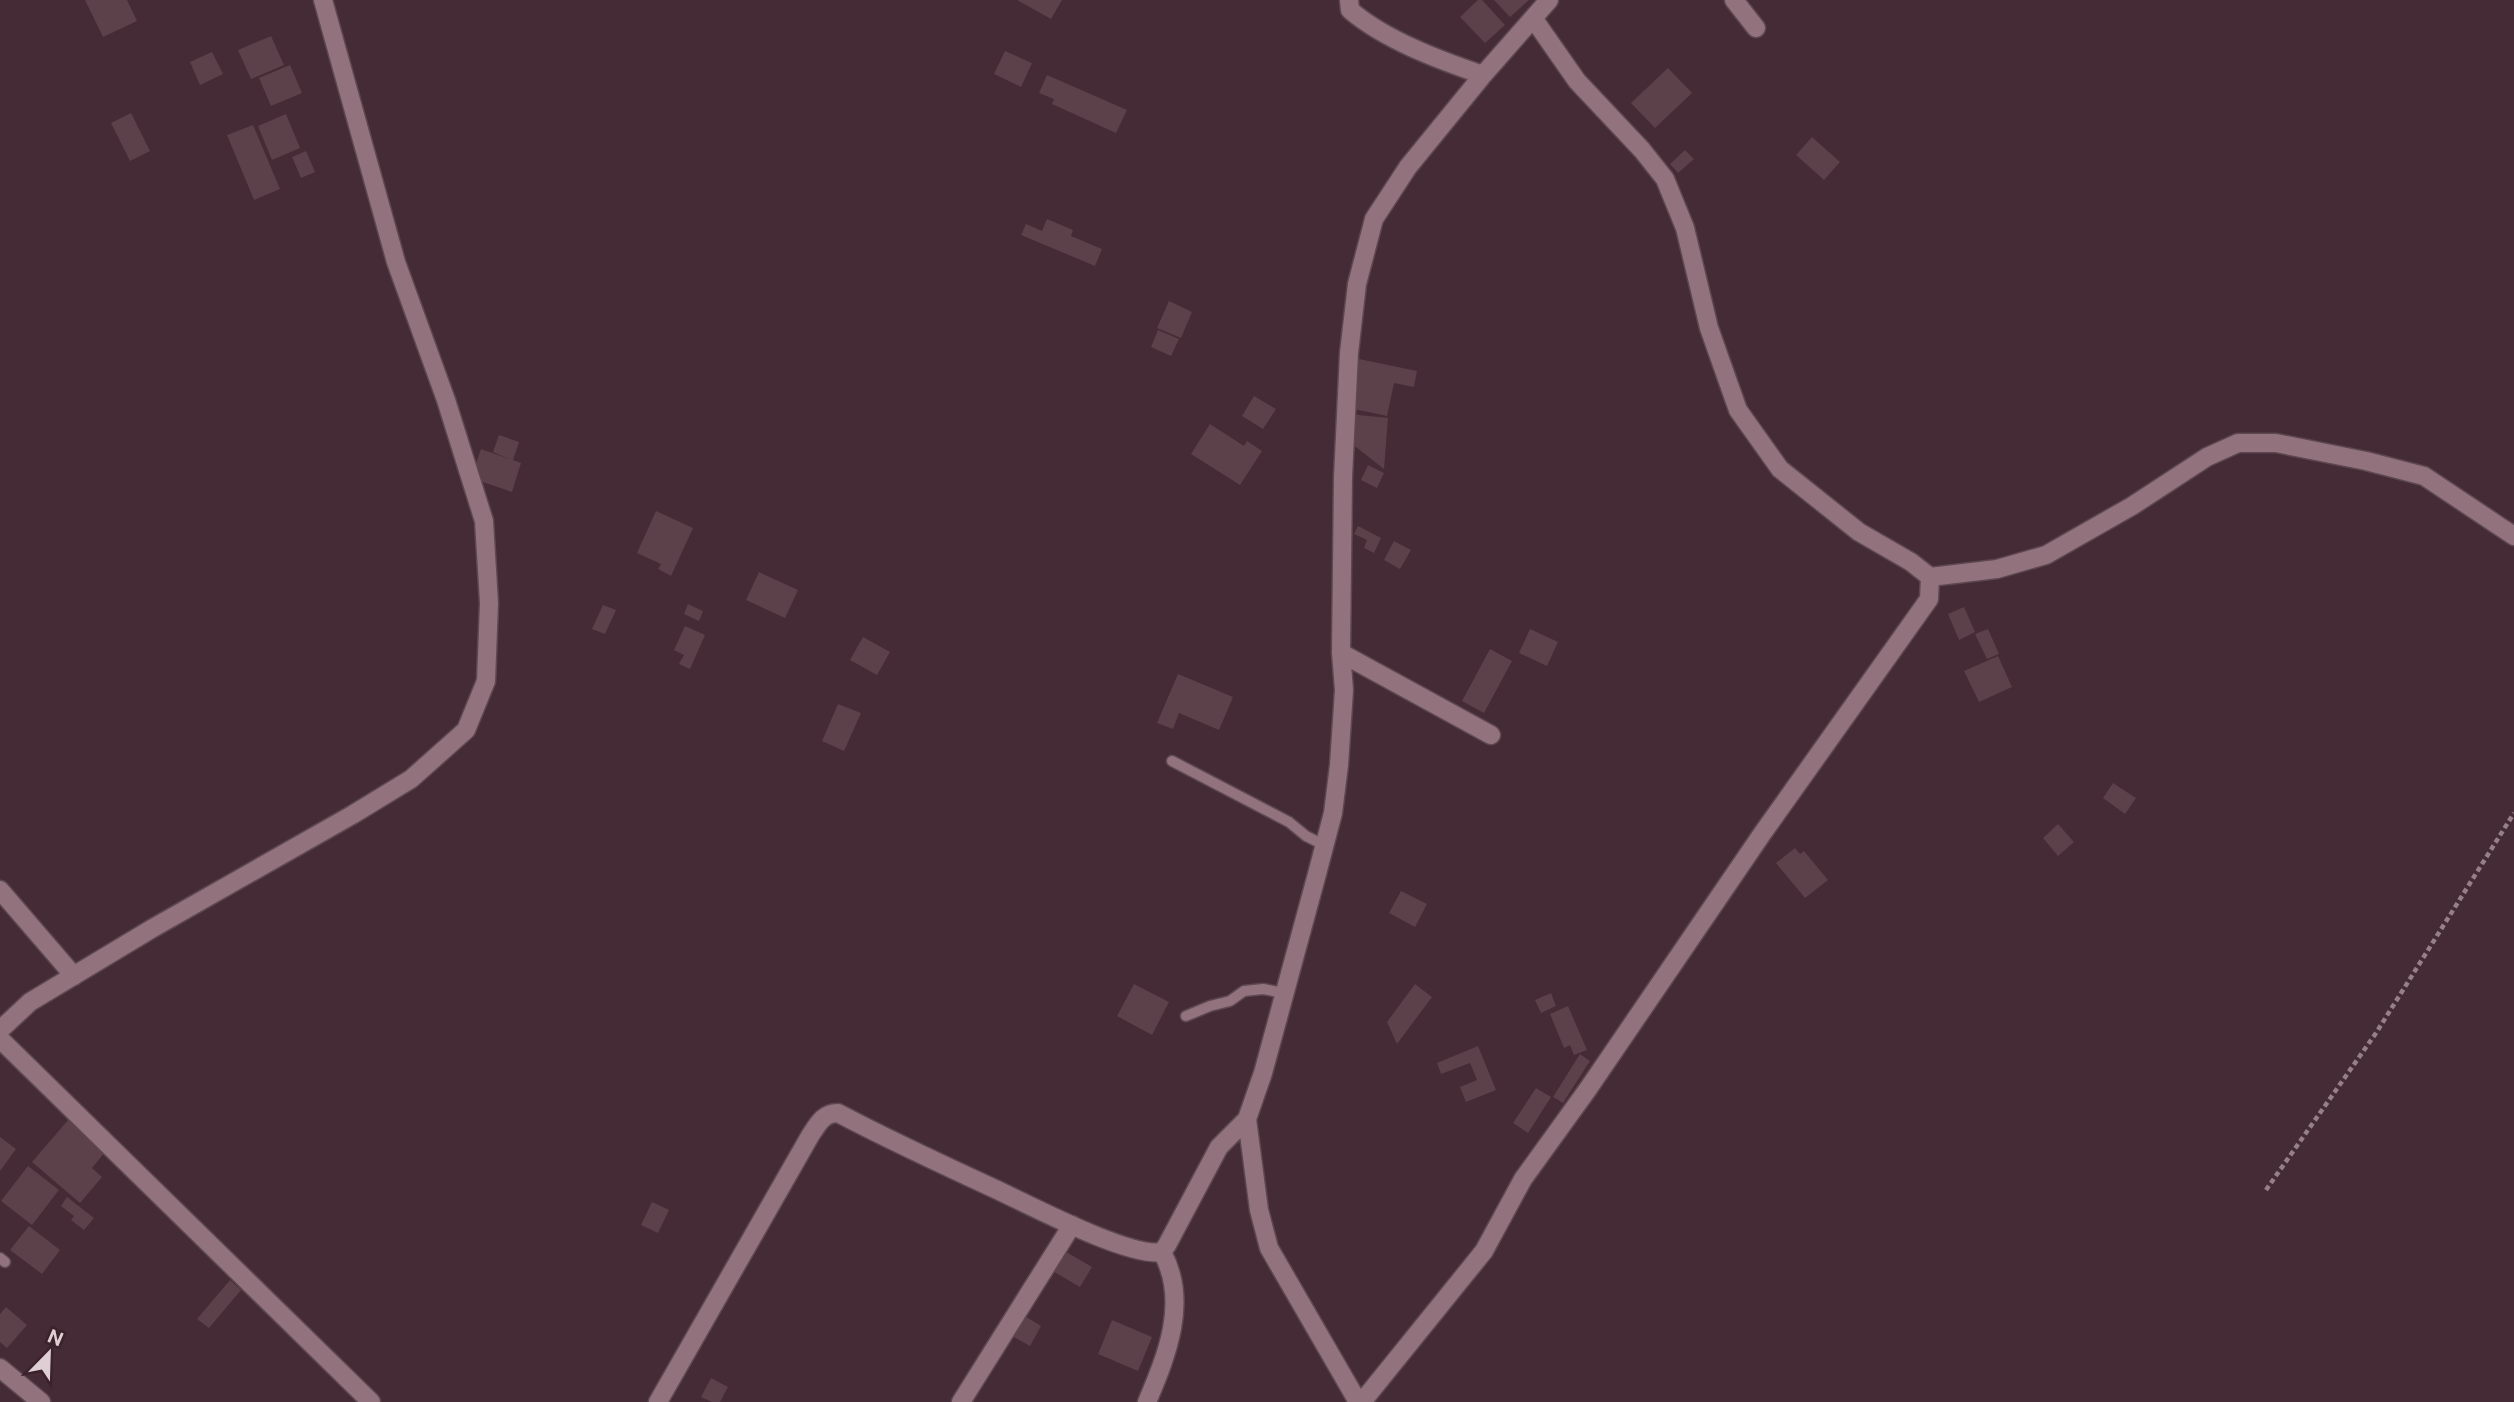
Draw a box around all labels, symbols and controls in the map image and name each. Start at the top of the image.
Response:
north arrow [14,1318,84,1388]
text: N [45,1324,67,1350]

